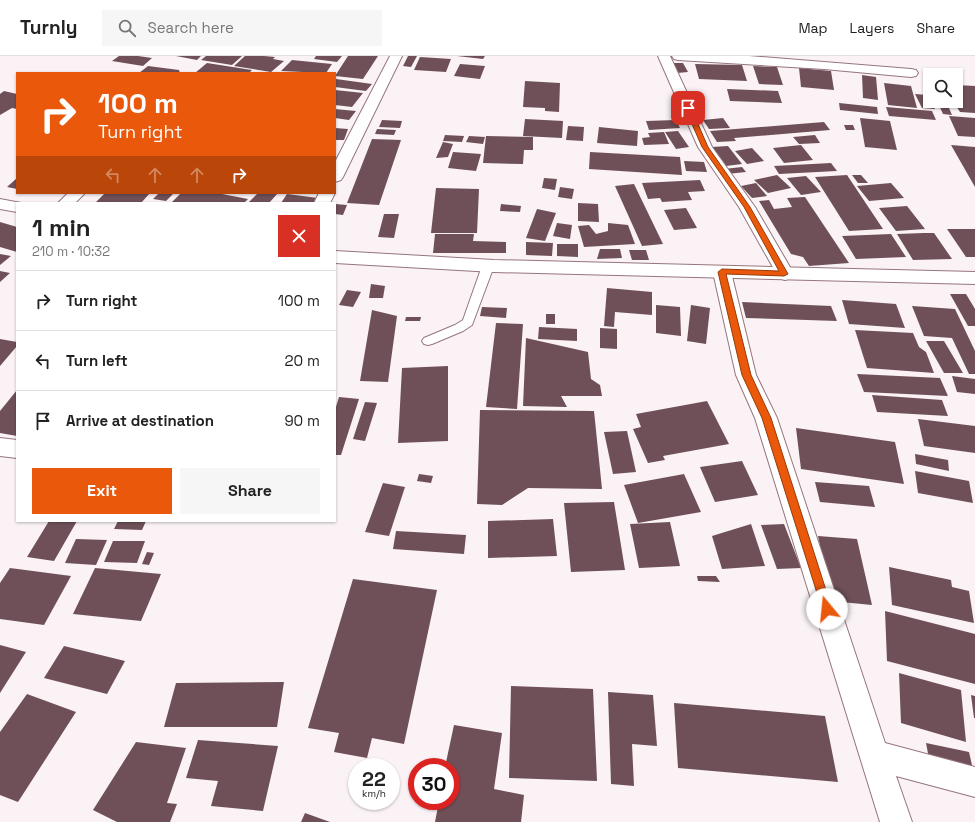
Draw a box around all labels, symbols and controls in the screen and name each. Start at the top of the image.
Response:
search box [102,10,382,46]
text: Turnly [20,15,78,40]
icon: search [116,17,138,39]
text: Search here [148,18,234,37]
text: Map [798,19,828,37]
text: Layers [850,19,894,37]
text: Share [916,19,955,37]
map controls [923,68,963,108]
button: search [923,68,963,108]
text: 100 m [98,85,178,121]
icon: right [32,88,84,140]
pin [671,91,705,125]
icon: arrive [677,97,699,119]
text: Turn right [98,120,182,143]
icon: left [102,164,124,186]
icon: ahead [144,164,166,186]
icon: ahead [186,164,208,186]
icon: right [228,164,250,186]
text: 1 min [32,212,91,243]
button: close [278,215,320,257]
text: 210 m · 10:32 [32,243,110,260]
icon: right [32,290,54,312]
text: Turn right [66,291,137,310]
text: 100 m [278,291,320,310]
icon: left [32,350,54,372]
text: Turn left [66,351,128,370]
text: 20 m [285,351,320,370]
icon: arrive [32,410,54,432]
text: Arrive at destination [66,411,214,430]
text: 90 m [284,411,320,430]
button: Exit [32,468,172,514]
button: Share [180,468,320,514]
position arrow [806,588,848,630]
speed limit sign: 30 [408,758,460,810]
text: 22 [362,766,386,792]
text: km/h [362,787,386,800]

